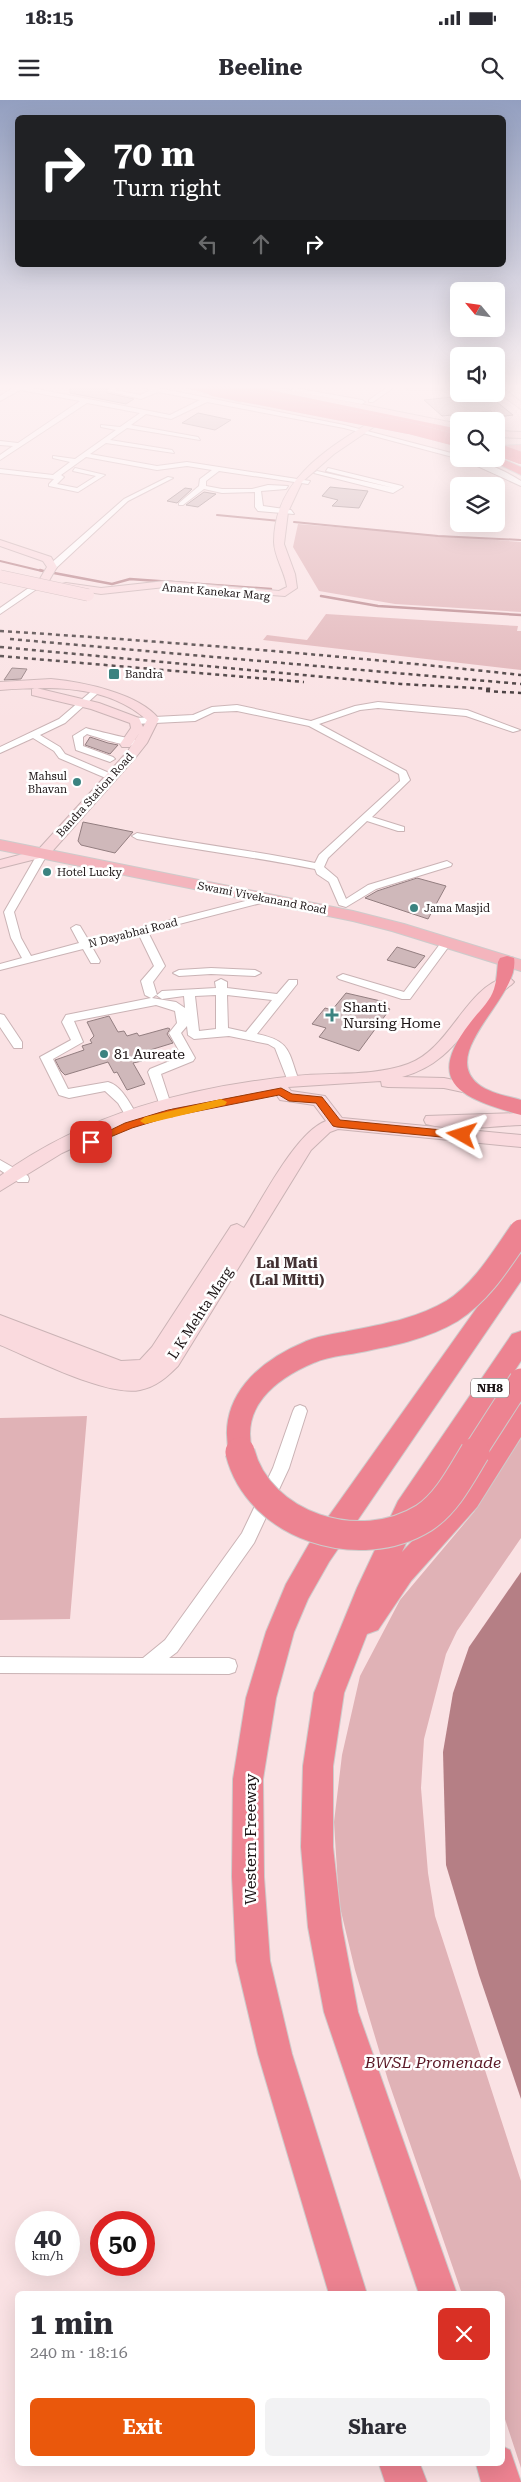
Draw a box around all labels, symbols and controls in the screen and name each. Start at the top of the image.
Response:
text: 18:15 [25,6,74,29]
icon: menu [15,54,43,82]
icon: search [478,54,506,82]
text: Beeline [219,55,302,80]
text: 70 m [113,134,195,175]
icon: right [30,135,95,200]
text: Turn right [113,176,221,201]
icon: left [194,230,222,258]
icon: ahead [247,230,275,258]
icon: right [300,230,328,258]
north arrow [450,282,505,338]
map controls [450,282,505,532]
button: sound [450,347,505,402]
button: search [450,412,505,467]
button: layers [450,477,505,532]
street label: Anant Kanekar Marg [161,581,271,603]
marker: Bandra [107,667,121,681]
place label: Bandra [125,668,163,681]
street label: Bandra Station Road [54,750,136,840]
place label: Mahsul Bhavan [28,770,68,796]
marker: Mahsul Bhavan [71,776,83,788]
marker: Hotel Lucky [41,866,53,878]
place label: Hotel Lucky [57,866,123,879]
street label: Swami Vivekanand Road [197,879,327,917]
marker: Jama Masjid [408,902,420,914]
place label: Jama Masjid [424,902,490,915]
street label: N Dayabhai Road [87,916,179,950]
place label: Shanti Nursing Home [343,999,441,1031]
marker: Shanti Nursing Home [325,1008,339,1022]
place label: 81 Aureate [114,1046,185,1062]
marker: 81 Aureate [98,1048,110,1060]
position arrow [435,1108,487,1160]
pin [70,1121,112,1163]
icon: arrive [77,1128,105,1156]
district label: Lal Mati (Lal Mitti) [250,1254,324,1289]
street label: L K Mehta Marg [164,1264,236,1362]
road number: NH8 [471,1378,509,1398]
street label: Western Freeway [241,1773,260,1905]
park label: BWSL Promenade [364,2053,501,2072]
speed limit sign: 50 [90,2211,155,2276]
text: 40 [33,2223,62,2252]
text: km/h [31,2249,64,2263]
text: 1 min [30,2306,113,2341]
button: close [438,2308,490,2360]
text: 240 m · 18:16 [30,2343,128,2362]
button: Exit [30,2398,255,2456]
button: Share [265,2398,490,2456]

